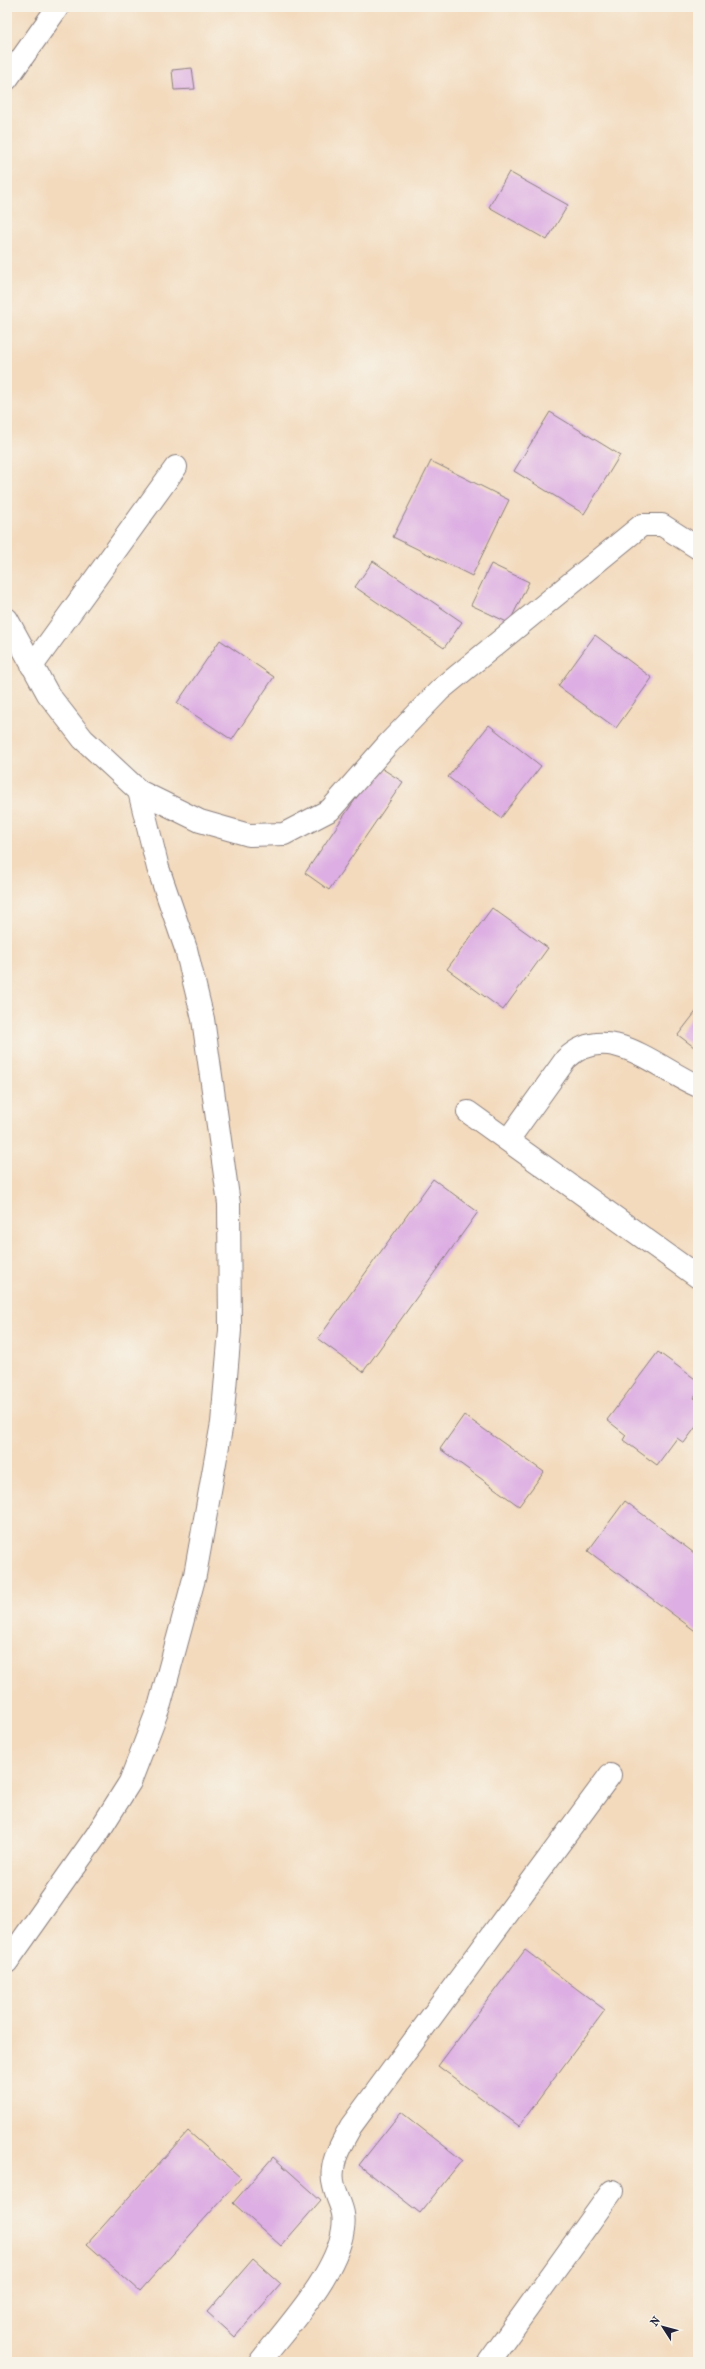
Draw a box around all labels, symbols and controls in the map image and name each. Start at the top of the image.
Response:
north arrow [643,2307,683,2347]
text: N [648,2314,663,2329]

